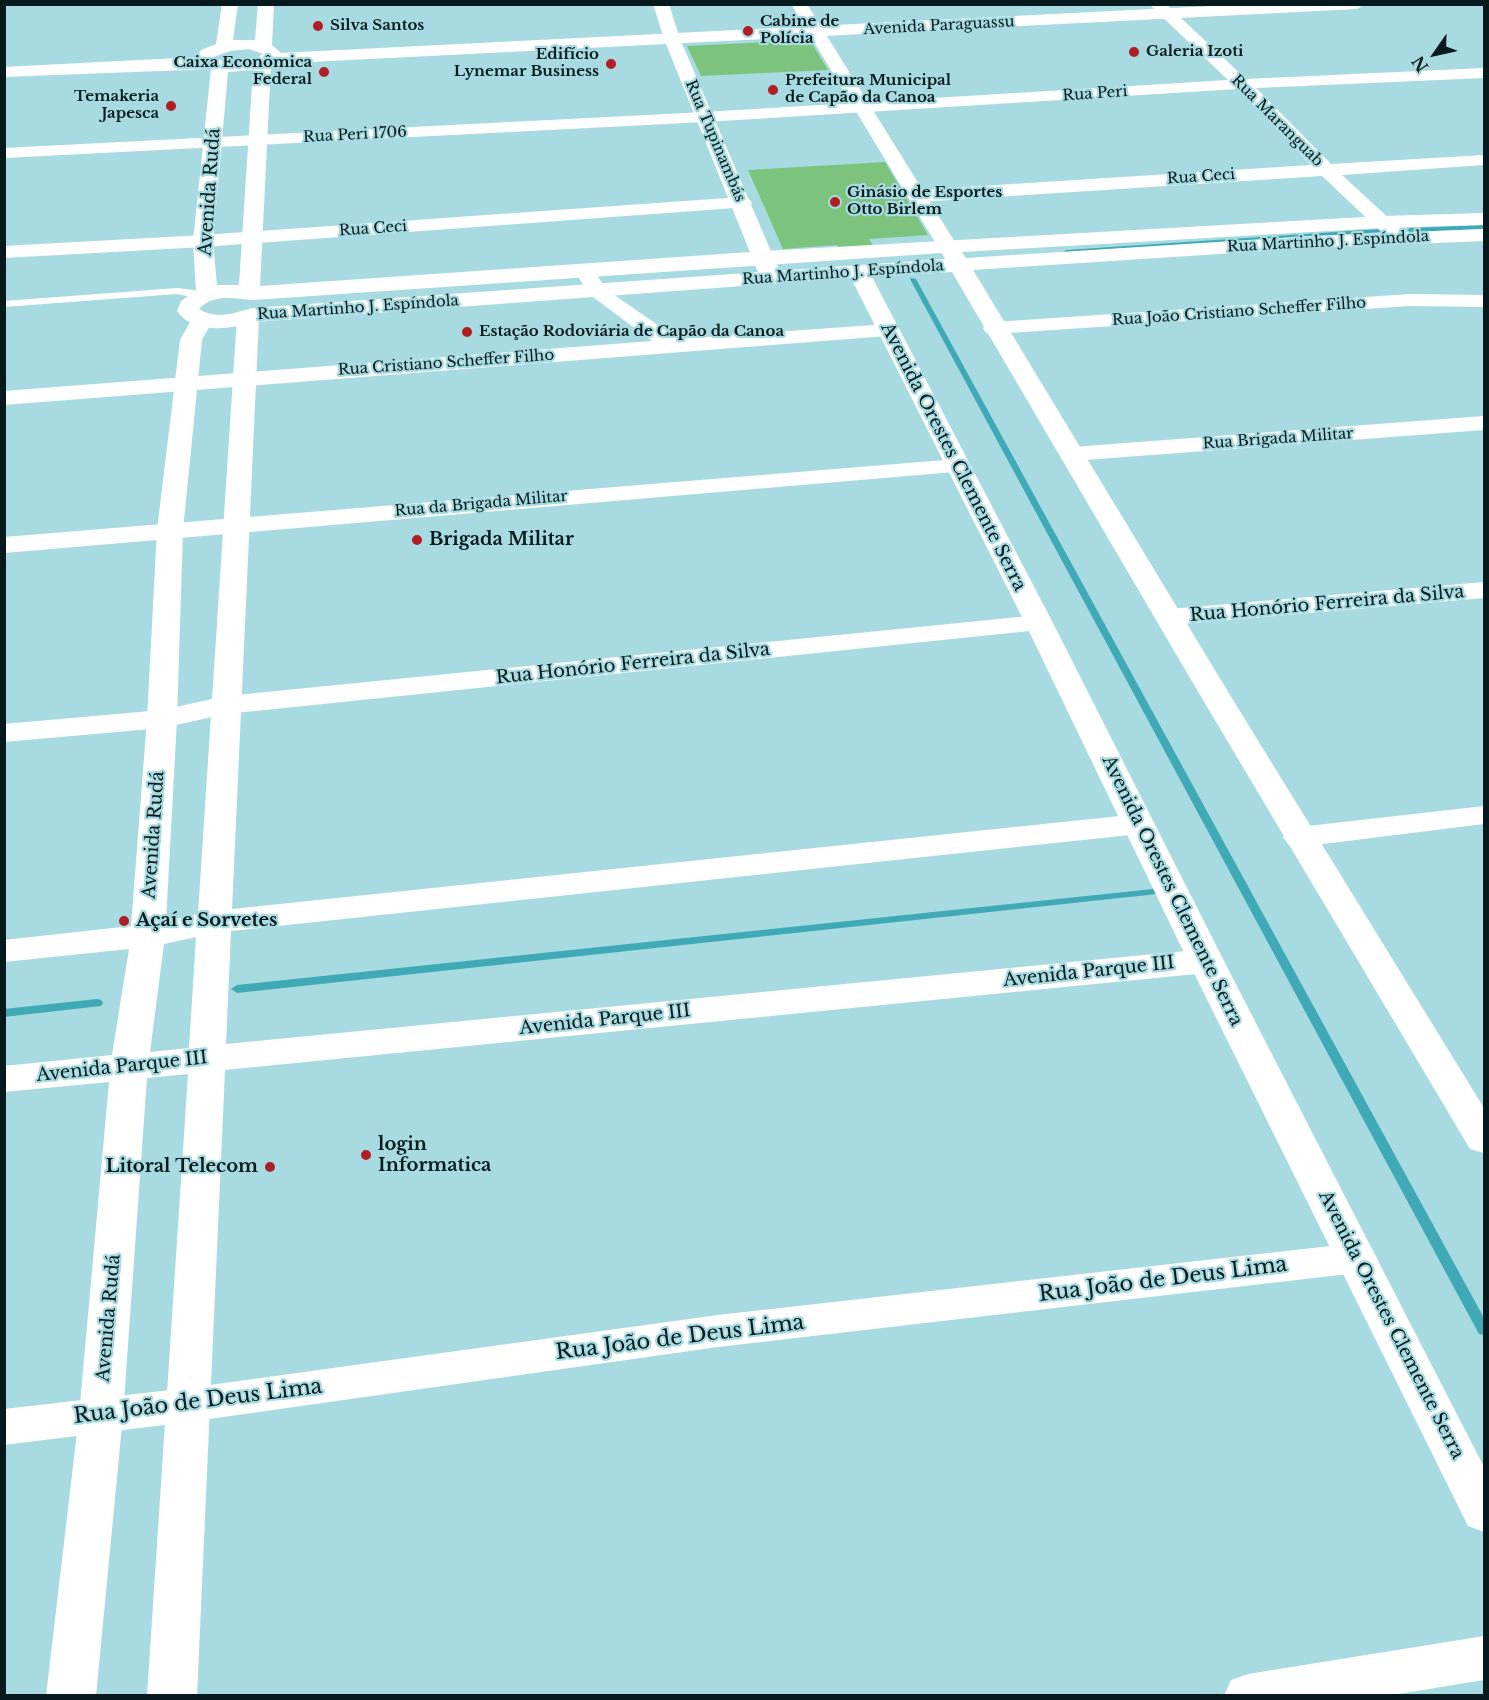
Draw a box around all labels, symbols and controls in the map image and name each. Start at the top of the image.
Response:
place label: Cabine de Polícia [760,13,839,48]
street label: Avenida Paraguassu [863,13,1015,39]
place label: Silva Santos [330,17,424,35]
marker: Silva Santos [311,19,325,33]
marker: Cabine de Polícia [741,24,755,38]
north arrow [1405,24,1465,84]
place label: Galeria Izoti [1146,43,1243,61]
marker: Galeria Izoti [1127,45,1141,59]
place label: Edifício Lynemar Business [454,46,599,81]
text: N [1408,52,1433,76]
place label: Caixa Econômica Federal [174,54,312,89]
marker: Edifício Lynemar Business [604,57,618,71]
marker: Caixa Econômica Federal [317,65,331,79]
street label: Rua Maranguab [1227,71,1327,171]
place label: Prefeitura Municipal de Capão da Canoa [785,72,951,107]
street label: Rua Tupinambás [681,77,749,205]
marker: Prefeitura Municipal de Capão da Canoa [766,83,780,97]
street label: Rua Peri [1062,83,1128,105]
place label: Temakeria Japesca [74,88,159,123]
marker: Temakeria Japesca [164,99,178,113]
street label: Rua Peri 1706 [303,123,407,147]
street label: Avenida Rudá [195,127,225,257]
street label: Rua Ceci [1166,166,1236,188]
place label: Ginásio de Esportes Otto Birlem [847,184,1002,219]
marker: Ginásio de Esportes Otto Birlem [828,195,842,209]
street label: Rua Ceci [338,218,408,240]
street label: Rua Martinho J. Espíndola [1227,228,1429,256]
street label: Rua Martinho J. Espíndola [742,257,944,289]
street label: Rua Martinho J. Espíndola [257,292,459,324]
street label: Rua João Cristiano Scheffer Filho [1111,294,1367,330]
street label: Avenida Orestes Clemente Serra [876,319,1030,595]
place label: Estação Rodoviária de Capão da Canoa [479,323,784,341]
marker: Estação Rodoviária de Capão da Canoa [460,325,474,339]
street label: Rua Cristiano Scheffer Filho [337,346,555,380]
street label: Rua Brigada Militar [1202,425,1354,453]
street label: Rua da Brigada Militar [394,487,568,521]
place label: Brigada Militar [429,529,574,551]
marker: Brigada Militar [410,533,424,547]
street label: Rua Honório Ferreira da Silva [1189,581,1465,627]
street label: Rua Honório Ferreira da Silva [495,639,771,689]
street label: Avenida Orestes Clemente Serra [1097,752,1247,1030]
street label: Avenida Rudá [139,770,169,900]
place label: Açaí e Sorvetes [136,910,277,932]
marker: Açaí e Sorvetes [117,914,131,928]
street label: Avenida Parque III [1002,952,1176,992]
street label: Avenida Parque III [518,1000,692,1040]
street label: Avenida Parque III [35,1047,209,1087]
place label: login Informatica [378,1134,491,1176]
marker: login Informatica [359,1148,373,1162]
place label: Litoral Telecom [106,1156,258,1178]
marker: Litoral Telecom [263,1160,277,1174]
street label: Avenida Orestes Clemente Serra [1314,1187,1468,1463]
street label: Rua João de Deus Lima [1037,1252,1289,1308]
street label: Avenida Rudá [93,1253,125,1383]
street label: Rua João de Deus Lima [554,1310,806,1366]
street label: Rua João de Deus Lima [72,1374,324,1430]

